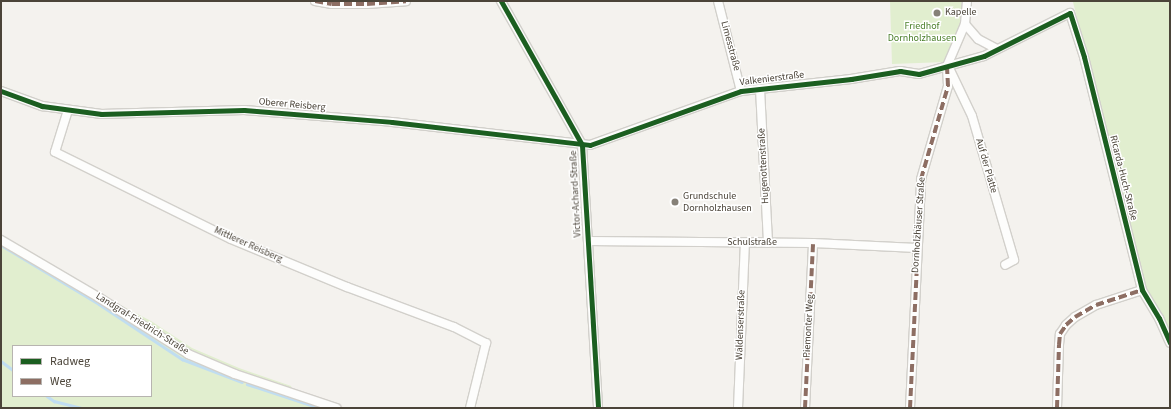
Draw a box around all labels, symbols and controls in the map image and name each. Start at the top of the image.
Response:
place label: Kapelle [945,7,976,19]
marker: Kapelle [932,8,942,18]
street label: Limesstraße [718,20,742,72]
park label: Friedhof Dornholzhausen [888,20,956,44]
street label: Valkenierstraße [739,69,805,89]
street label: Oberer Reisberg [258,96,326,114]
street label: Hugenottenstraße [756,128,772,204]
street label: Ricarda-Huch-Straße [1107,134,1139,222]
street label: Auf der Platte [972,137,1000,195]
street label: Victor-Achard-Straße [568,150,584,238]
street label: Dornholzhäuser Straße [910,177,928,273]
place label: Grundschule Dornholzhausen [683,190,752,214]
marker: Grundschule Dornholzhausen [670,197,680,207]
street label: Mittlerer Reisberg [212,225,284,265]
street label: Schulstraße [727,237,777,249]
street label: Landgraf-Friedrich-Straße [93,290,191,358]
street label: Waldenserstraße [734,290,748,360]
street label: Piemonter Weg [801,294,817,358]
legend [12,345,152,397]
text: Radweg [50,353,90,370]
text: Weg [50,373,71,390]

